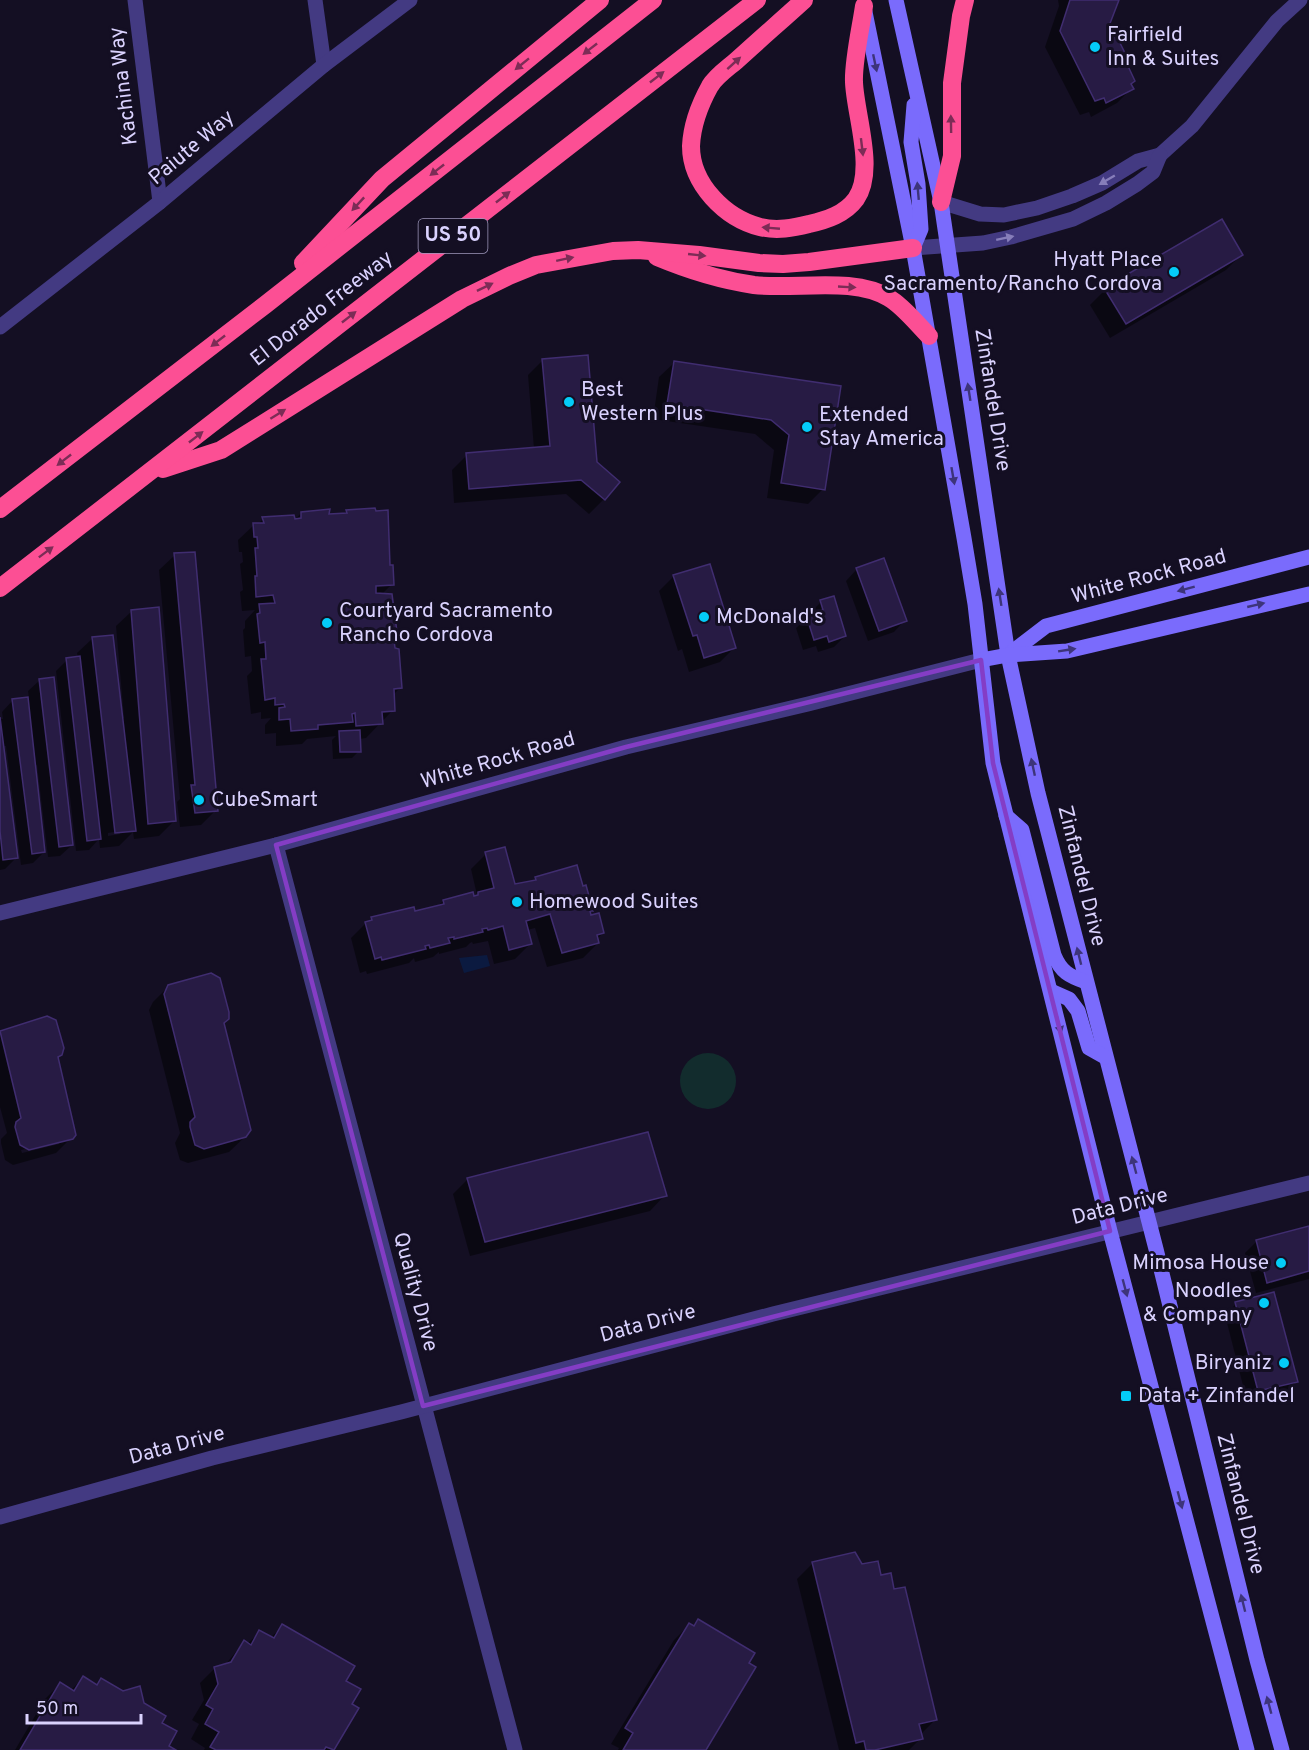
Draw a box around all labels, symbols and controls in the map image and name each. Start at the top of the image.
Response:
place label: Fairfield Inn & Suites [1107,22,1219,73]
street label: Kachina Way [103,25,145,147]
marker: Fairfield Inn & Suites [1088,40,1102,54]
one-way arrow [582,43,598,56]
one-way arrow [871,54,881,72]
one-way arrow [514,57,530,70]
one-way arrow [726,57,741,70]
one-way arrow [649,71,665,84]
street label: Paiute Way [144,104,240,192]
one-way arrow [946,115,956,134]
one-way arrow [858,137,867,156]
one-way arrow [429,163,445,176]
one-way arrow [1099,174,1115,185]
one-way arrow [913,181,923,200]
one-way arrow [495,191,511,203]
one-way arrow [352,196,365,211]
road number: US 50 [418,219,488,253]
one-way arrow [761,223,780,233]
one-way arrow [996,233,1015,242]
street label: El Dorado Freeway [245,245,399,373]
place label: Hyatt Place Sacramento/Rancho Cordova [883,247,1162,298]
one-way arrow [687,250,706,260]
one-way arrow [556,254,575,263]
marker: Hyatt Place Sacramento/Rancho Cordova [1167,265,1181,279]
one-way arrow [477,282,494,292]
one-way arrow [837,282,856,291]
one-way arrow [341,310,357,323]
street label: Zinfandel Drive [967,327,1017,473]
one-way arrow [211,334,226,346]
place label: Best Western Plus [581,377,703,428]
one-way arrow [965,383,974,402]
marker: Best Western Plus [562,395,576,409]
place label: Extended Stay America [819,402,944,453]
one-way arrow [270,408,286,419]
marker: Extended Stay America [800,420,814,434]
one-way arrow [188,431,203,443]
one-way arrow [56,453,72,466]
one-way arrow [949,467,958,486]
street label: White Rock Road [1068,543,1230,611]
one-way arrow [39,547,54,559]
one-way arrow [1177,585,1195,594]
one-way arrow [996,588,1005,607]
place label: Courtyard Sacramento Rancho Cordova [339,598,553,649]
one-way arrow [1247,600,1266,610]
place label: McDonald's [716,604,824,631]
marker: McDonald's [697,610,711,624]
marker: Courtyard Sacramento Rancho Cordova [320,616,334,630]
one-way arrow [1057,645,1076,654]
street label: White Rock Road [418,726,578,796]
one-way arrow [1027,758,1037,776]
place label: CubeSmart [211,787,318,814]
marker: CubeSmart [192,793,206,807]
street label: Zinfandel Drive [1050,803,1112,949]
place label: Homewood Suites [529,889,699,916]
marker: Homewood Suites [510,895,524,909]
one-way arrow [1074,947,1084,966]
one-way arrow [1054,1016,1064,1034]
one-way arrow [1129,1156,1139,1174]
street label: Data Drive [1069,1182,1171,1232]
street label: Quality Drive [386,1229,444,1355]
place label: Mimosa House [1132,1250,1269,1277]
marker: Mimosa House [1274,1256,1288,1270]
place label: Noodles & Company [1143,1278,1252,1329]
one-way arrow [1120,1279,1130,1297]
marker: Noodles & Company [1257,1296,1271,1310]
street label: Data Drive [597,1298,699,1350]
place label: Biryaniz [1195,1350,1272,1377]
marker: Biryaniz [1277,1356,1291,1370]
place label: Data + Zinfandel [1138,1383,1295,1410]
marker: Data + Zinfandel [1119,1389,1133,1403]
street label: Data Drive [126,1420,228,1472]
street label: Zinfandel Drive [1209,1431,1271,1577]
one-way arrow [1176,1491,1186,1509]
one-way arrow [1238,1594,1248,1612]
scale bar [27,1687,141,1725]
one-way arrow [1264,1696,1274,1714]
text: 50 m [36,1698,78,1721]

